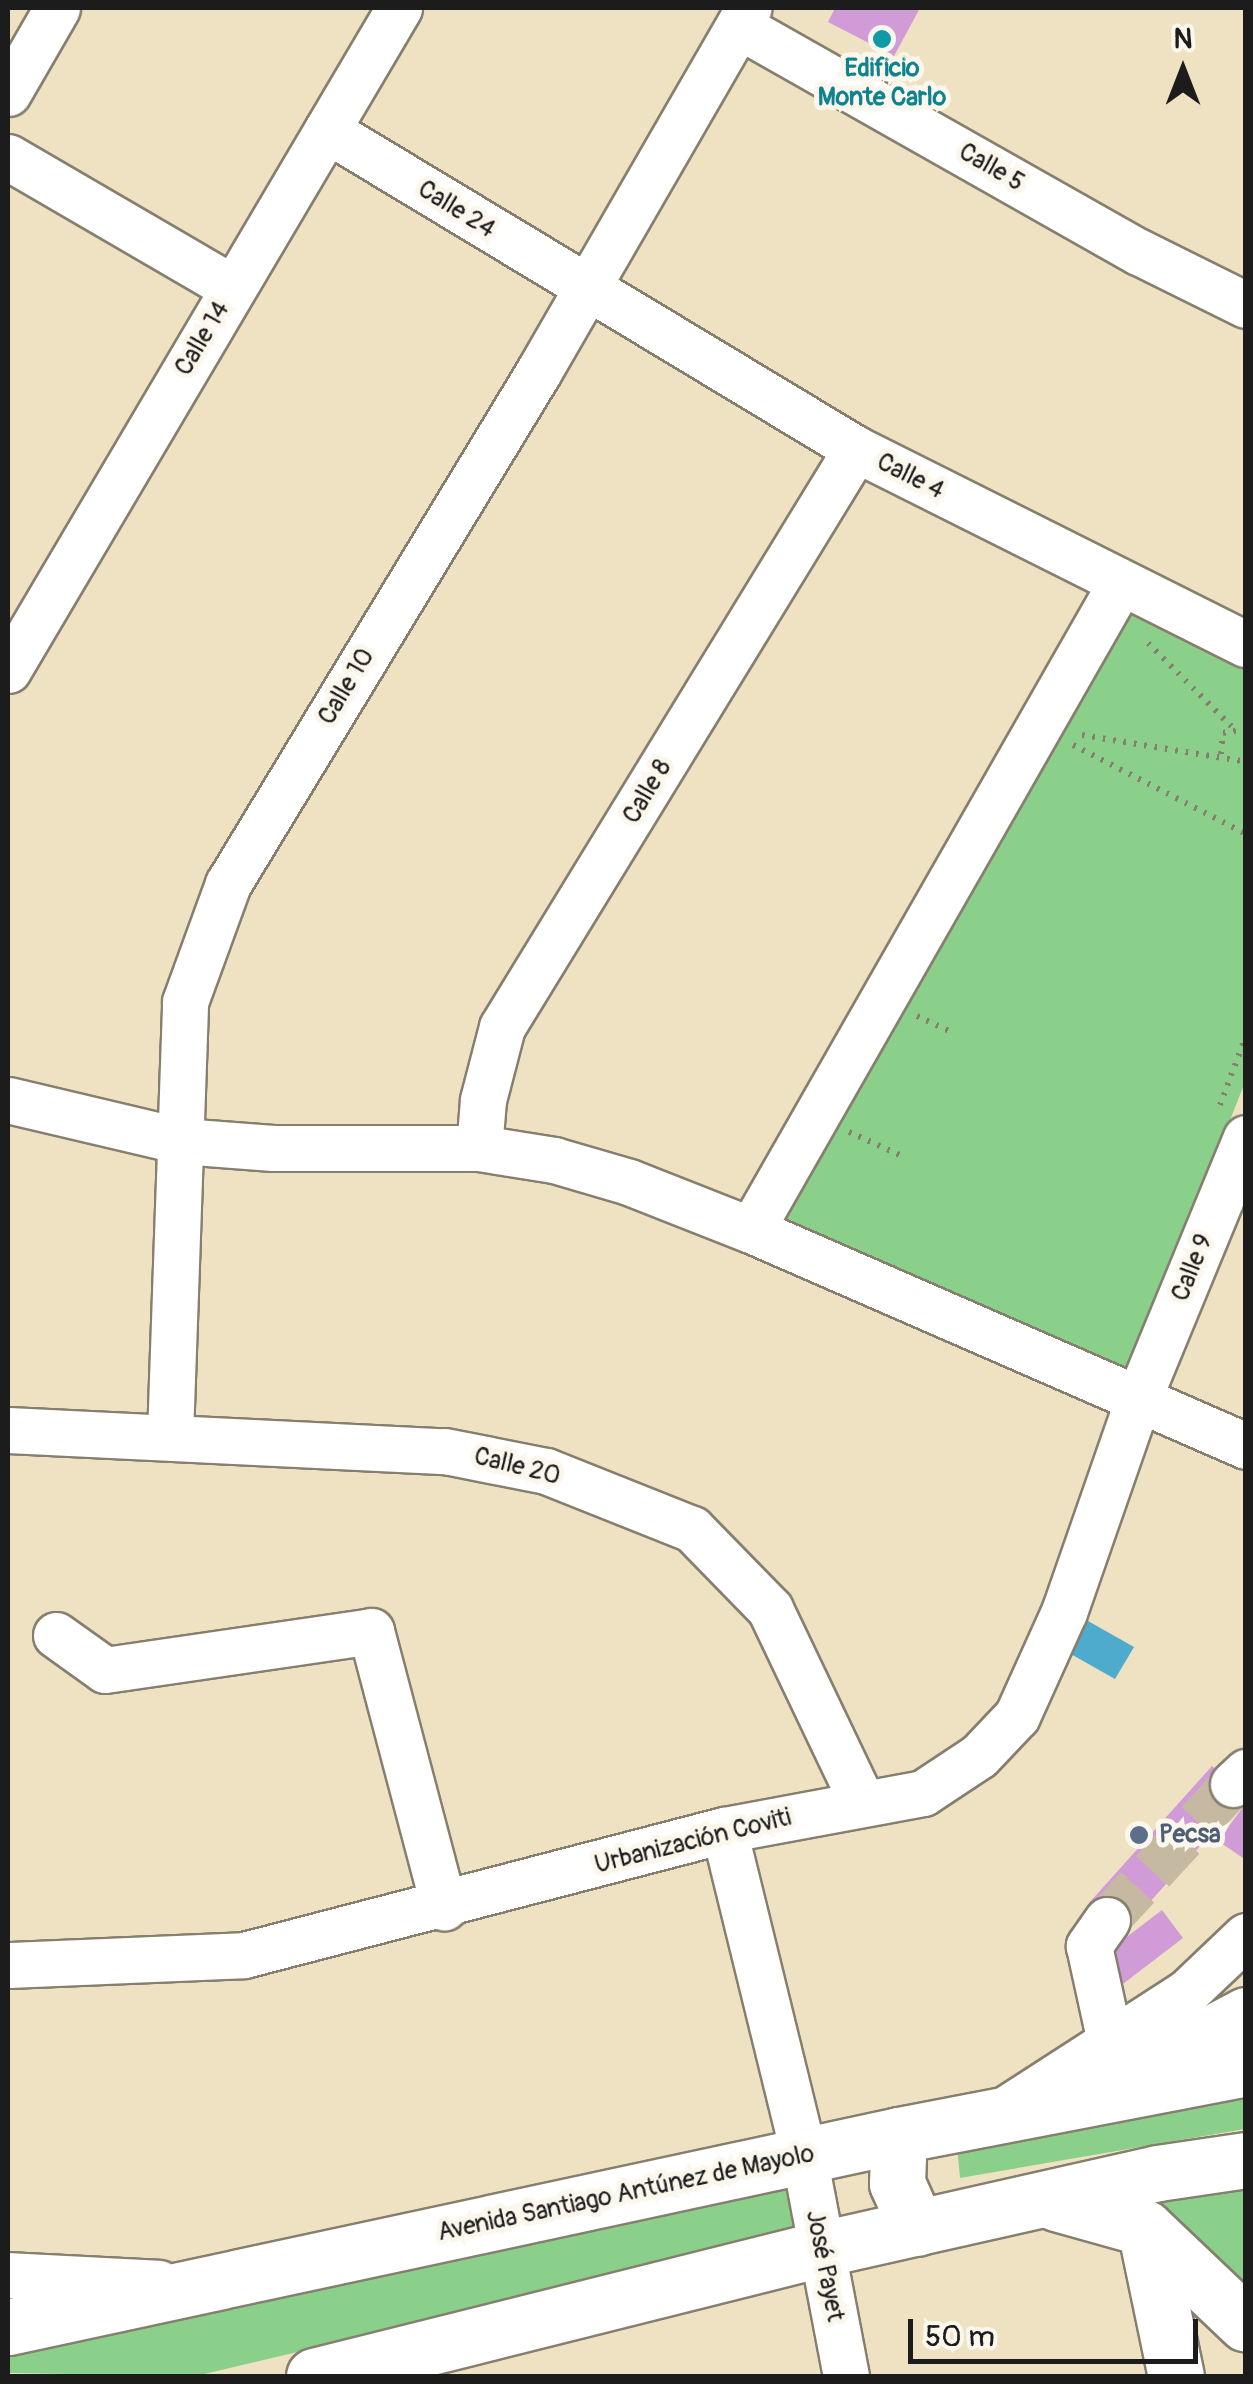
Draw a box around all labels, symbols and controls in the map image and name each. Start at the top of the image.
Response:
north arrow [1133,20,1233,120]
text: N [1174,22,1192,57]
marker: Edificio Monte Carlo [871,28,893,50]
place label: Edificio Monte Carlo [818,55,946,114]
street label: Calle 5 [953,137,1029,199]
street label: Calle 24 [412,175,500,245]
street label: Calle 14 [169,297,237,381]
street label: Calle 4 [871,447,949,507]
street label: Calle 10 [313,643,381,731]
street label: Calle 8 [617,755,679,829]
street label: Calle 9 [1166,1230,1220,1306]
street label: Calle 20 [471,1442,563,1492]
street label: Urbanización Coviti [592,1803,794,1881]
place label: Pecsa [1159,1820,1221,1850]
marker: Pecsa [1128,1824,1150,1846]
street label: Avenida Santiago Antúnez de Mayolo [435,2139,817,2249]
street label: José Payet [799,2208,849,2324]
scale bar [913,2299,1203,2361]
text: 50 m [925,2318,995,2355]

